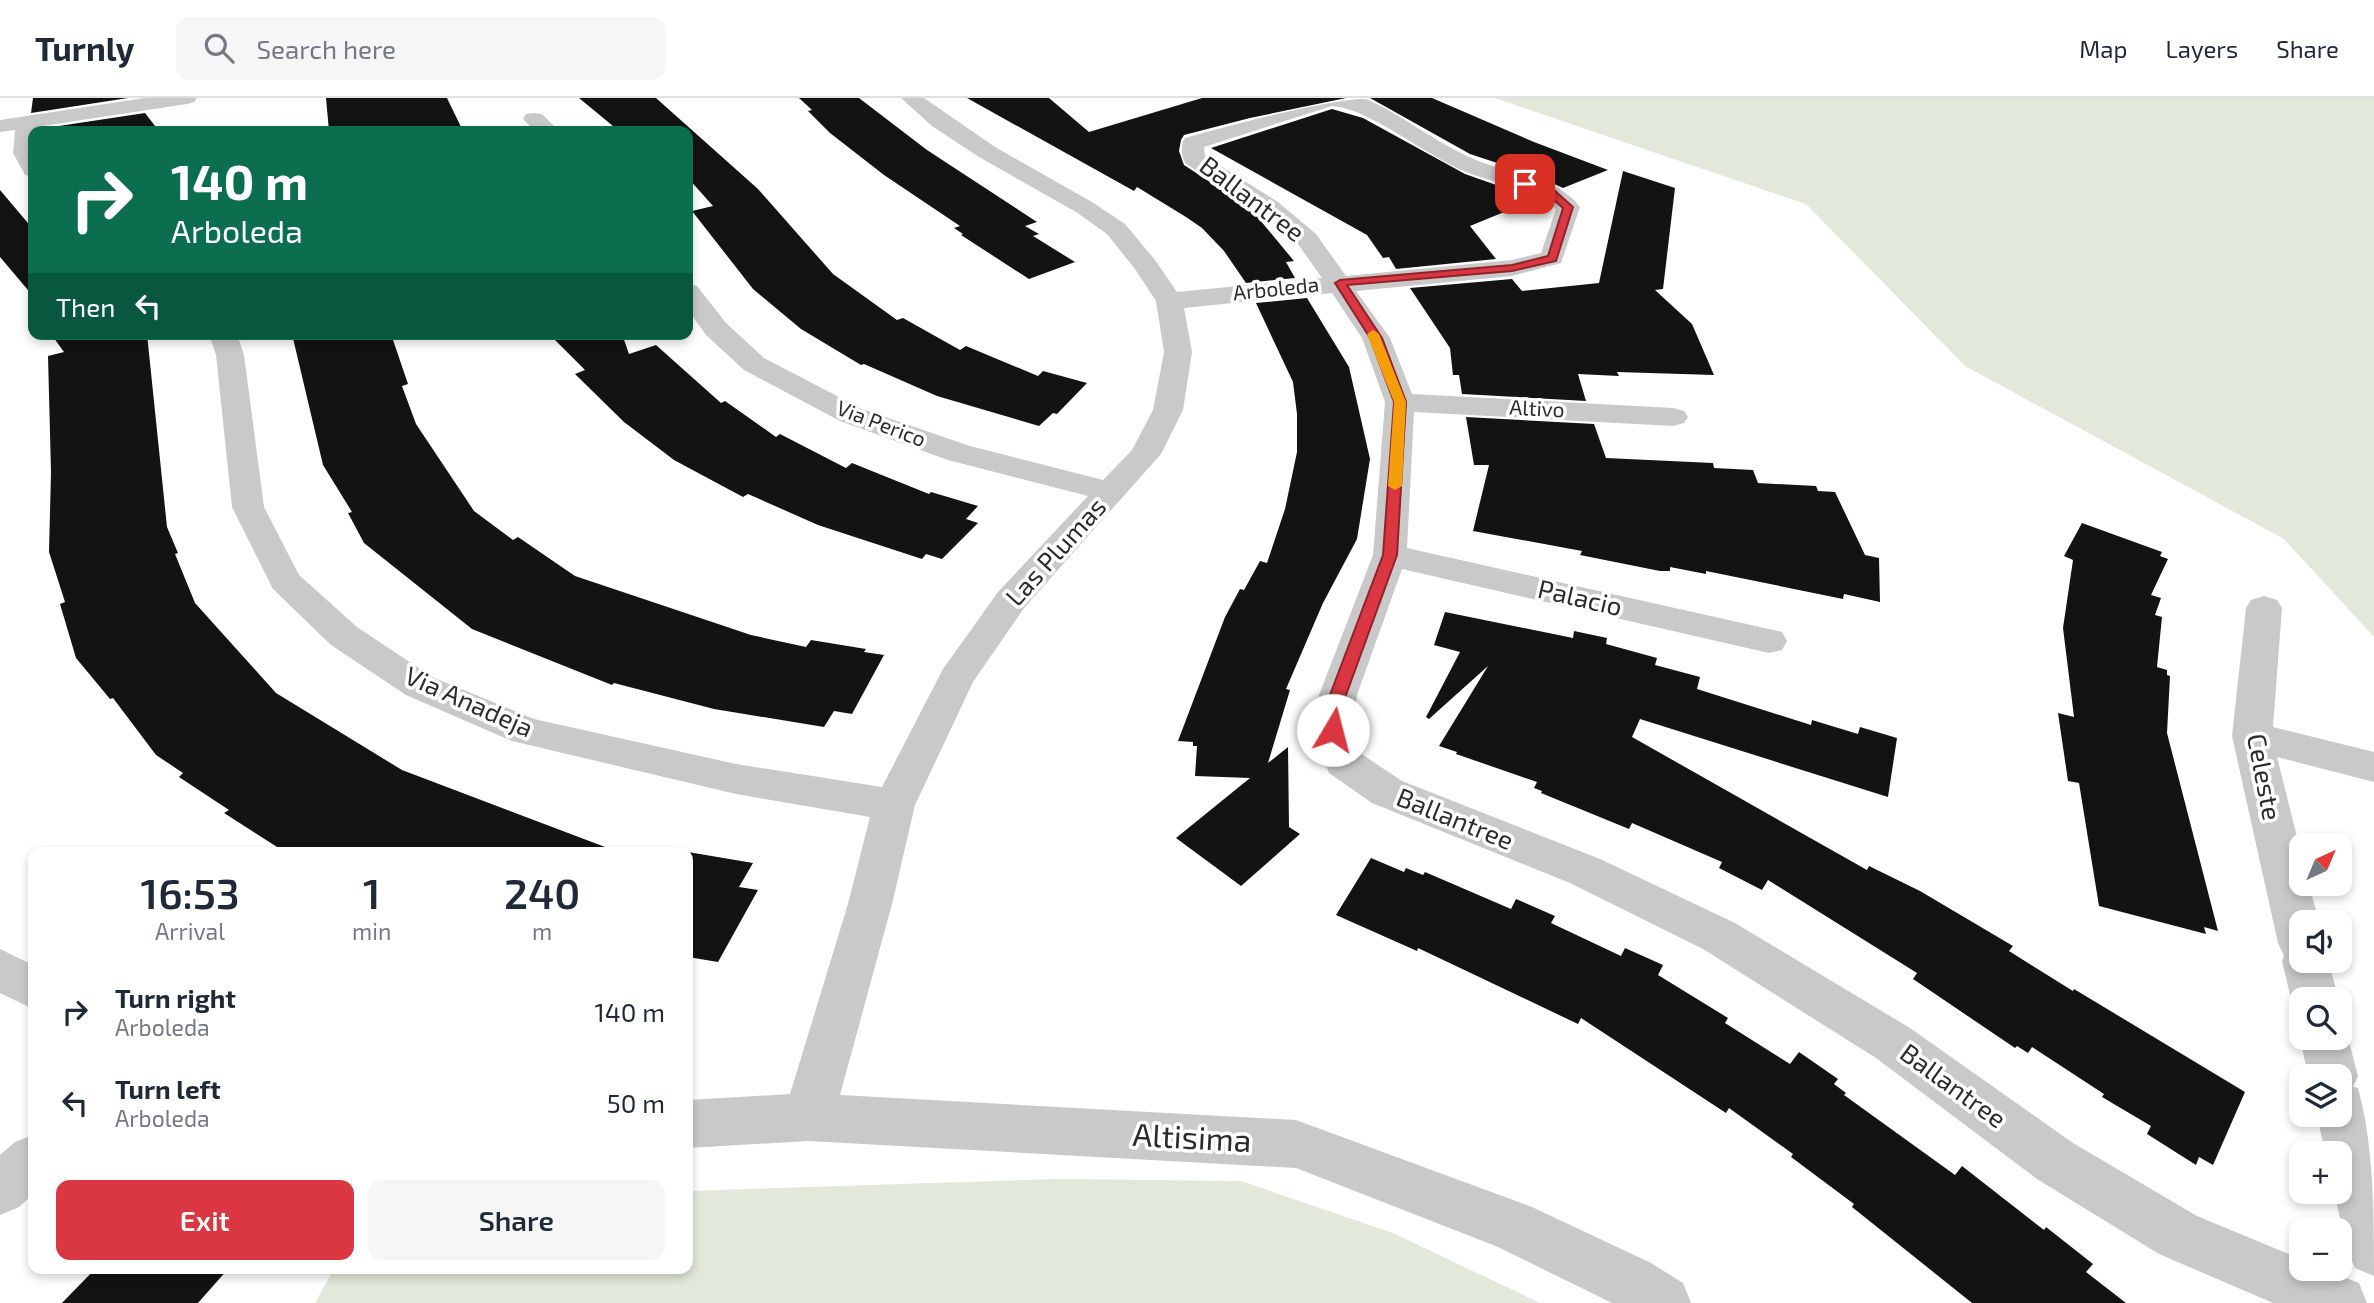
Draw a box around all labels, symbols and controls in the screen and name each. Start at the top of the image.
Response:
search box [176,17,666,80]
text: Turnly [35,28,134,68]
icon: search [200,29,238,67]
text: Search here [256,33,396,64]
text: Map [2079,34,2127,63]
text: Layers [2165,34,2238,63]
text: Share [2276,34,2339,63]
street label: Ballantree [1194,148,1311,247]
text: 140 m [171,151,308,210]
icon: right [56,154,147,245]
pin [1495,154,1555,214]
icon: arrive [1506,165,1544,203]
text: Arboleda [171,211,303,249]
street label: Arboleda [1232,271,1320,304]
icon: left [129,287,167,325]
text: Then [56,291,115,322]
street label: Via Perico [833,394,930,451]
street label: Altivo [1509,394,1565,421]
street label: Las Plumas [998,491,1112,611]
street label: Palacio [1535,572,1625,621]
street label: Via Anadeja [401,659,538,743]
position arrow [1296,693,1370,767]
street label: Celeste [2242,731,2289,823]
street label: Ballantree [1393,780,1518,855]
north arrow [2289,833,2352,896]
map controls [2289,833,2352,1281]
text: 16:53 [141,867,240,917]
text: 1 [363,867,381,917]
text: 240 [504,867,580,917]
button: sound [2289,910,2352,973]
text: Arrival [155,917,225,945]
text: min [352,917,391,945]
text: m [532,917,552,945]
text: Turn right [115,982,236,1013]
button: search [2289,987,2352,1050]
icon: right [56,993,94,1031]
text: 140 m [594,996,665,1027]
text: Arboleda [115,1013,210,1041]
street label: Ballantree [1895,1036,2013,1134]
button: layers [2289,1064,2352,1127]
text: Turn left [115,1073,221,1104]
icon: left [56,1084,94,1122]
text: 50 m [607,1087,665,1118]
text: Arboleda [115,1104,210,1132]
street label: Altisima [1132,1114,1253,1158]
button: + [2289,1141,2352,1204]
button: Exit [56,1180,354,1260]
button: Share [368,1180,665,1260]
button: − [2289,1218,2352,1281]

